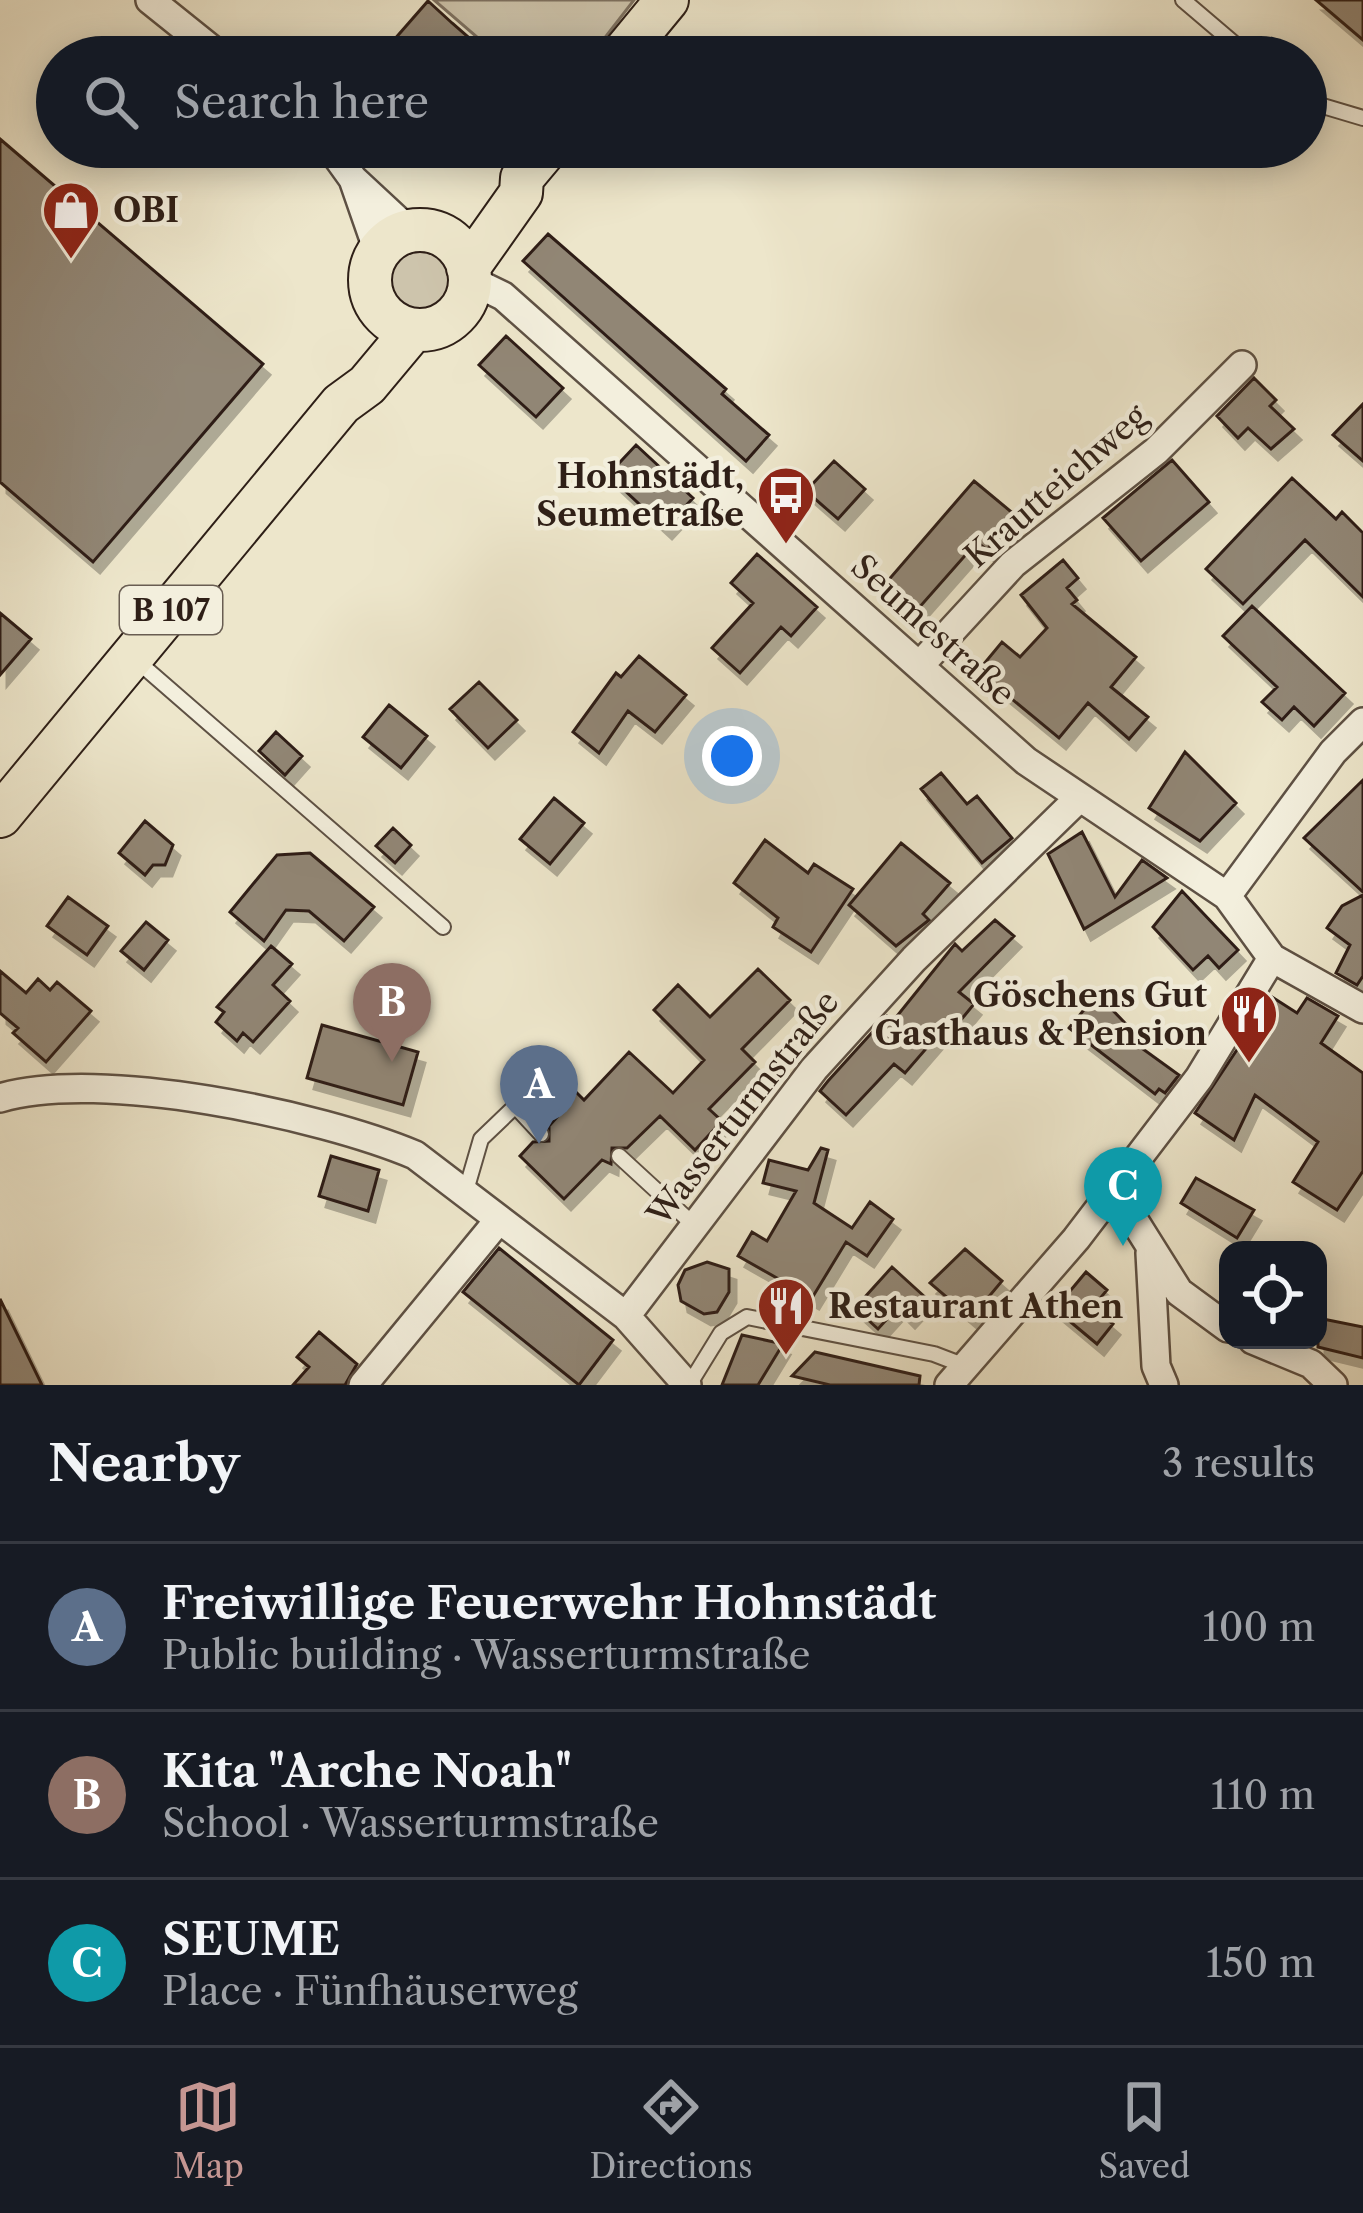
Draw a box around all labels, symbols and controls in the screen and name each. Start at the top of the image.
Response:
search box [36,36,1327,168]
icon: search [78,69,144,135]
text: Search here [174,74,429,130]
shop icon: OBI [40,179,102,261]
place label: OBI [113,190,179,231]
street label: Krautteichweg [956,395,1156,576]
place label: Hohnstädt, Seumetraße [536,456,744,535]
bus stop icon: Hohnstädt, Seumetraße [755,464,817,546]
street label: Seumestraße [843,546,1023,714]
road number: B 107 [120,586,222,634]
your location [702,726,762,786]
pin: B [353,963,431,1062]
place label: Göschens Gut Gasthaus & Pension [874,975,1208,1054]
street label: Wasserturmstraße [638,982,847,1234]
restaurant icon: Göschens Gut Gasthaus & Pension [1218,983,1280,1065]
pin: A [500,1045,578,1144]
pin: C [1084,1147,1162,1246]
map controls [1219,1241,1327,1349]
button: locate [1219,1241,1327,1349]
restaurant icon: Restaurant Athen [755,1275,817,1357]
place label: Restaurant Athen [828,1286,1124,1327]
text: Nearby [48,1432,240,1494]
text: 3 results [1162,1439,1315,1487]
text: Freiwillige Feuerwehr Hohnstädt [162,1575,936,1631]
text: A [72,1603,102,1651]
text: 100 m [1202,1603,1315,1651]
text: Public building · Wasserturmstraße [162,1631,810,1679]
text: Kita "Arche Noah" [162,1743,572,1799]
text: B [73,1771,102,1819]
text: 110 m [1211,1771,1315,1819]
text: School · Wasserturmstraße [162,1799,659,1847]
text: SEUME [162,1911,340,1967]
text: C [71,1939,103,1987]
text: 150 m [1206,1939,1315,1987]
text: Place · Fünfhäuserweg [162,1967,578,2015]
tab: Map [173,2074,244,2187]
tab: Directions [590,2074,753,2187]
tab: Saved [1098,2074,1190,2187]

